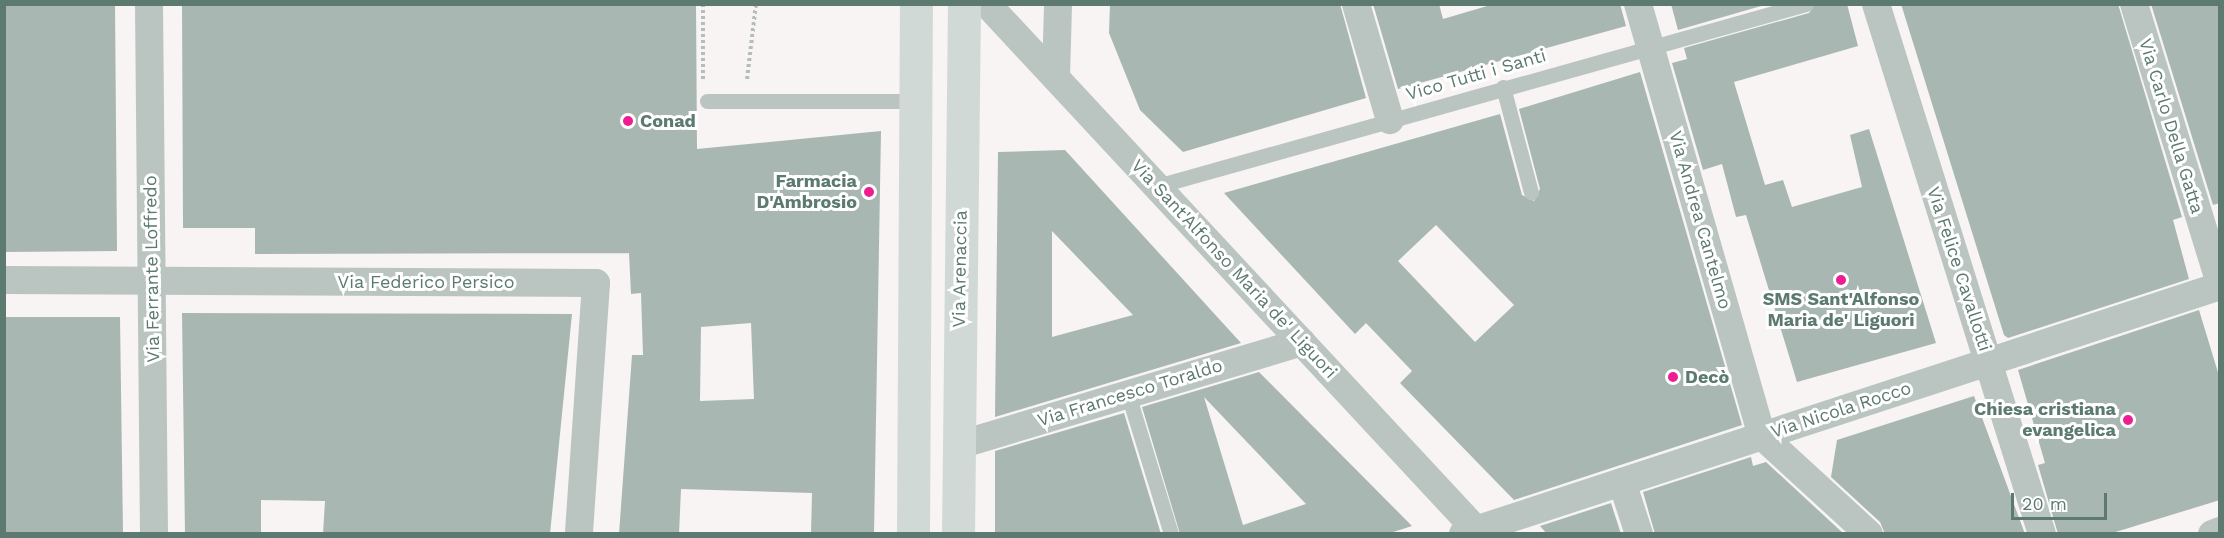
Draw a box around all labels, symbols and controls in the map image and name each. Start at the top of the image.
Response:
street label: Via Carlo Della Gatta [2134,35,2208,217]
street label: Vico Tutti i Santi [1403,45,1549,105]
place label: Conad [640,110,696,132]
marker: Conad [621,114,635,128]
street label: Via Andrea Cantelmo [1664,128,1736,312]
street label: Via Sant'Alfonso Maria de' Liguori [1126,155,1342,383]
place label: Farmacia D'Ambrosio [756,171,857,213]
street label: Via Ferrante Loffredo [140,175,164,363]
street label: Via Felice Cavallotti [1922,184,1996,354]
marker: Farmacia D'Ambrosio [862,185,876,199]
street label: Via Arenaccia [948,210,972,328]
street label: Via Federico Persico [337,271,515,293]
marker: SMS Sant'Alfonso Maria de' Liguori [1834,273,1848,287]
place label: SMS Sant'Alfonso Maria de' Liguori [1763,289,1919,332]
street label: Via Francesco Toraldo [1035,354,1225,432]
place label: Decò [1685,366,1729,388]
marker: Decò [1666,370,1680,384]
street label: Via Nicola Rocco [1768,377,1914,443]
place label: Chiesa cristiana evangelica [1974,399,2116,442]
marker: Chiesa cristiana evangelica [2121,413,2135,427]
scale bar [2014,481,2110,519]
text: 20 m [2022,493,2067,514]

